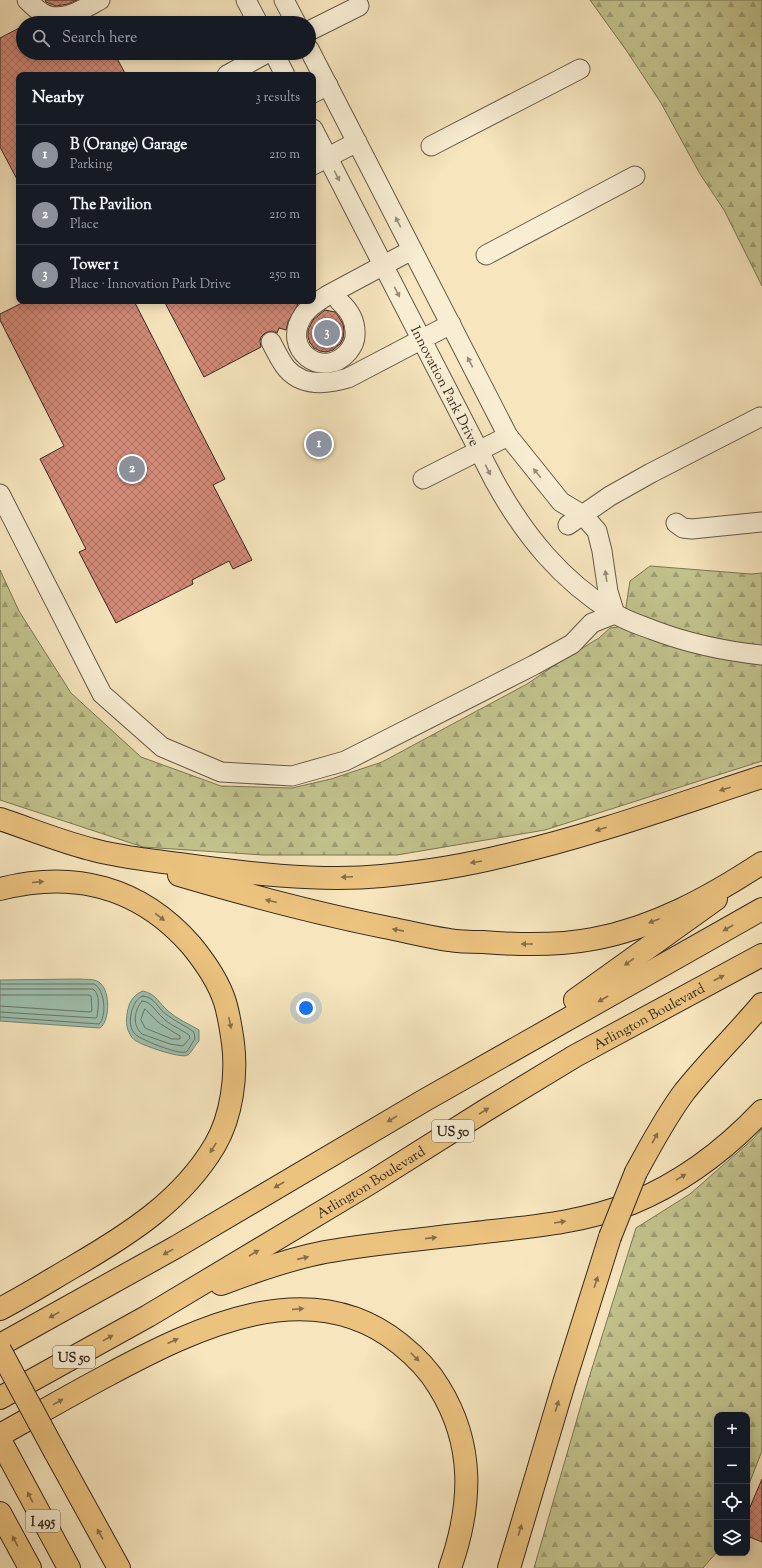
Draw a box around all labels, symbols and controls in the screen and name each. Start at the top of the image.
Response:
search box [16,16,316,60]
icon: search [30,27,52,49]
text: Search here [62,28,137,49]
text: Nearby [32,86,84,110]
text: 3 results [255,89,300,107]
text: B (Orange) Garage [70,135,187,156]
text: 1 [43,146,47,164]
text: 210 m [269,146,300,164]
text: Parking [70,156,112,174]
one-way arrow [334,171,341,182]
text: The Pavilion [70,195,152,216]
text: 2 [42,206,48,224]
text: 210 m [269,206,300,224]
text: Place [70,216,99,234]
one-way arrow [395,216,401,227]
text: Tower 1 [70,255,119,276]
text: 3 [42,266,48,284]
text: 250 m [269,266,300,284]
text: Place · Innovation Park Drive [70,276,231,294]
one-way arrow [394,286,400,298]
pin: 3 [314,318,340,348]
street label: Innovation Park Drive [404,323,483,451]
one-way arrow [467,356,473,368]
pin: 1 [306,429,332,459]
pin: 2 [119,454,145,484]
one-way arrow [485,464,492,476]
one-way arrow [533,467,542,478]
one-way arrow [603,570,609,582]
one-way arrow [719,786,731,792]
one-way arrow [595,826,607,832]
one-way arrow [469,859,482,865]
one-way arrow [340,874,353,880]
one-way arrow [32,879,44,886]
one-way arrow [265,898,277,904]
one-way arrow [155,912,166,921]
one-way arrow [647,919,659,925]
one-way arrow [722,924,734,931]
one-way arrow [392,926,404,932]
one-way arrow [520,941,533,947]
one-way arrow [623,958,634,966]
one-way arrow [713,975,725,981]
street label: Arlington Boulevard [590,980,709,1056]
one-way arrow [597,995,609,1002]
your location [296,998,316,1018]
one-way arrow [227,1017,233,1029]
one-way arrow [479,1107,489,1115]
one-way arrow [386,1116,398,1123]
road number: US 50 [432,1120,474,1142]
one-way arrow [652,1132,659,1144]
one-way arrow [209,1142,216,1154]
street label: Arlington Boulevard [313,1143,430,1225]
one-way arrow [676,1173,686,1181]
one-way arrow [274,1181,284,1189]
one-way arrow [554,1219,566,1225]
one-way arrow [425,1235,437,1241]
one-way arrow [162,1248,174,1255]
one-way arrow [248,1249,260,1256]
one-way arrow [296,1254,309,1260]
one-way arrow [593,1275,599,1287]
one-way arrow [292,1306,304,1313]
one-way arrow [48,1312,60,1318]
one-way arrow [102,1335,113,1342]
one-way arrow [168,1338,179,1344]
road number: US 50 [53,1346,95,1368]
one-way arrow [410,1352,420,1362]
one-way arrow [52,1399,64,1405]
one-way arrow [554,1400,560,1412]
map controls [714,1412,750,1556]
button: + [714,1412,750,1448]
button: − [714,1448,750,1484]
button: locate [714,1484,750,1520]
one-way arrow [27,1491,34,1503]
road number: I 495 [26,1510,60,1532]
button: layers [714,1520,750,1556]
one-way arrow [517,1524,523,1536]
one-way arrow [97,1528,104,1540]
one-way arrow [12,1535,18,1546]

